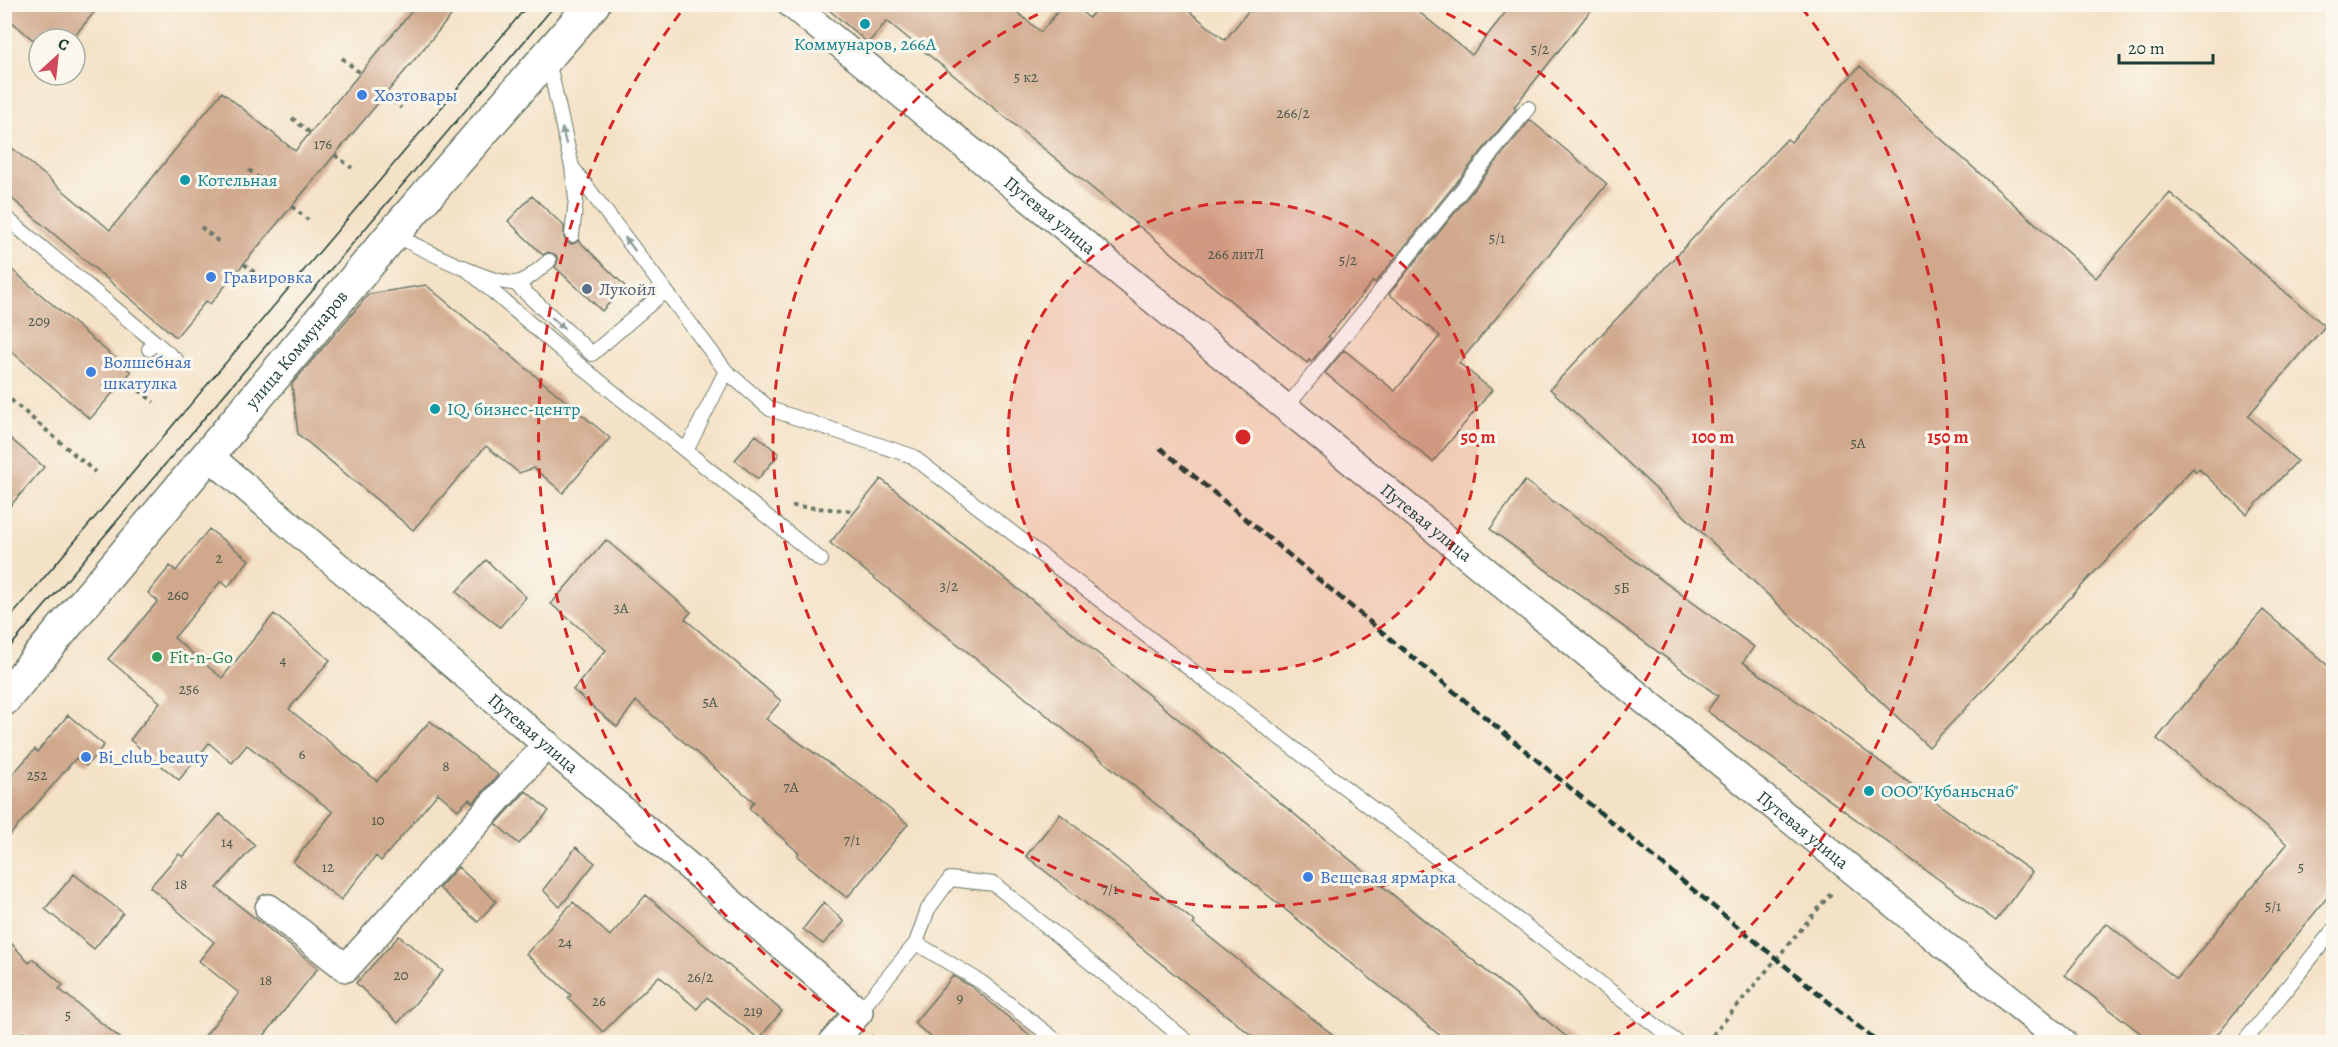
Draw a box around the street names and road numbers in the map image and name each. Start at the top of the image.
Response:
street label: Путевая улица [999,171,1101,260]
street label: улица Коммунаров [239,285,353,414]
street label: Путевая улица [1375,478,1478,568]
street label: Путевая улица [483,688,584,779]
street label: Путевая улица [1752,785,1854,875]

